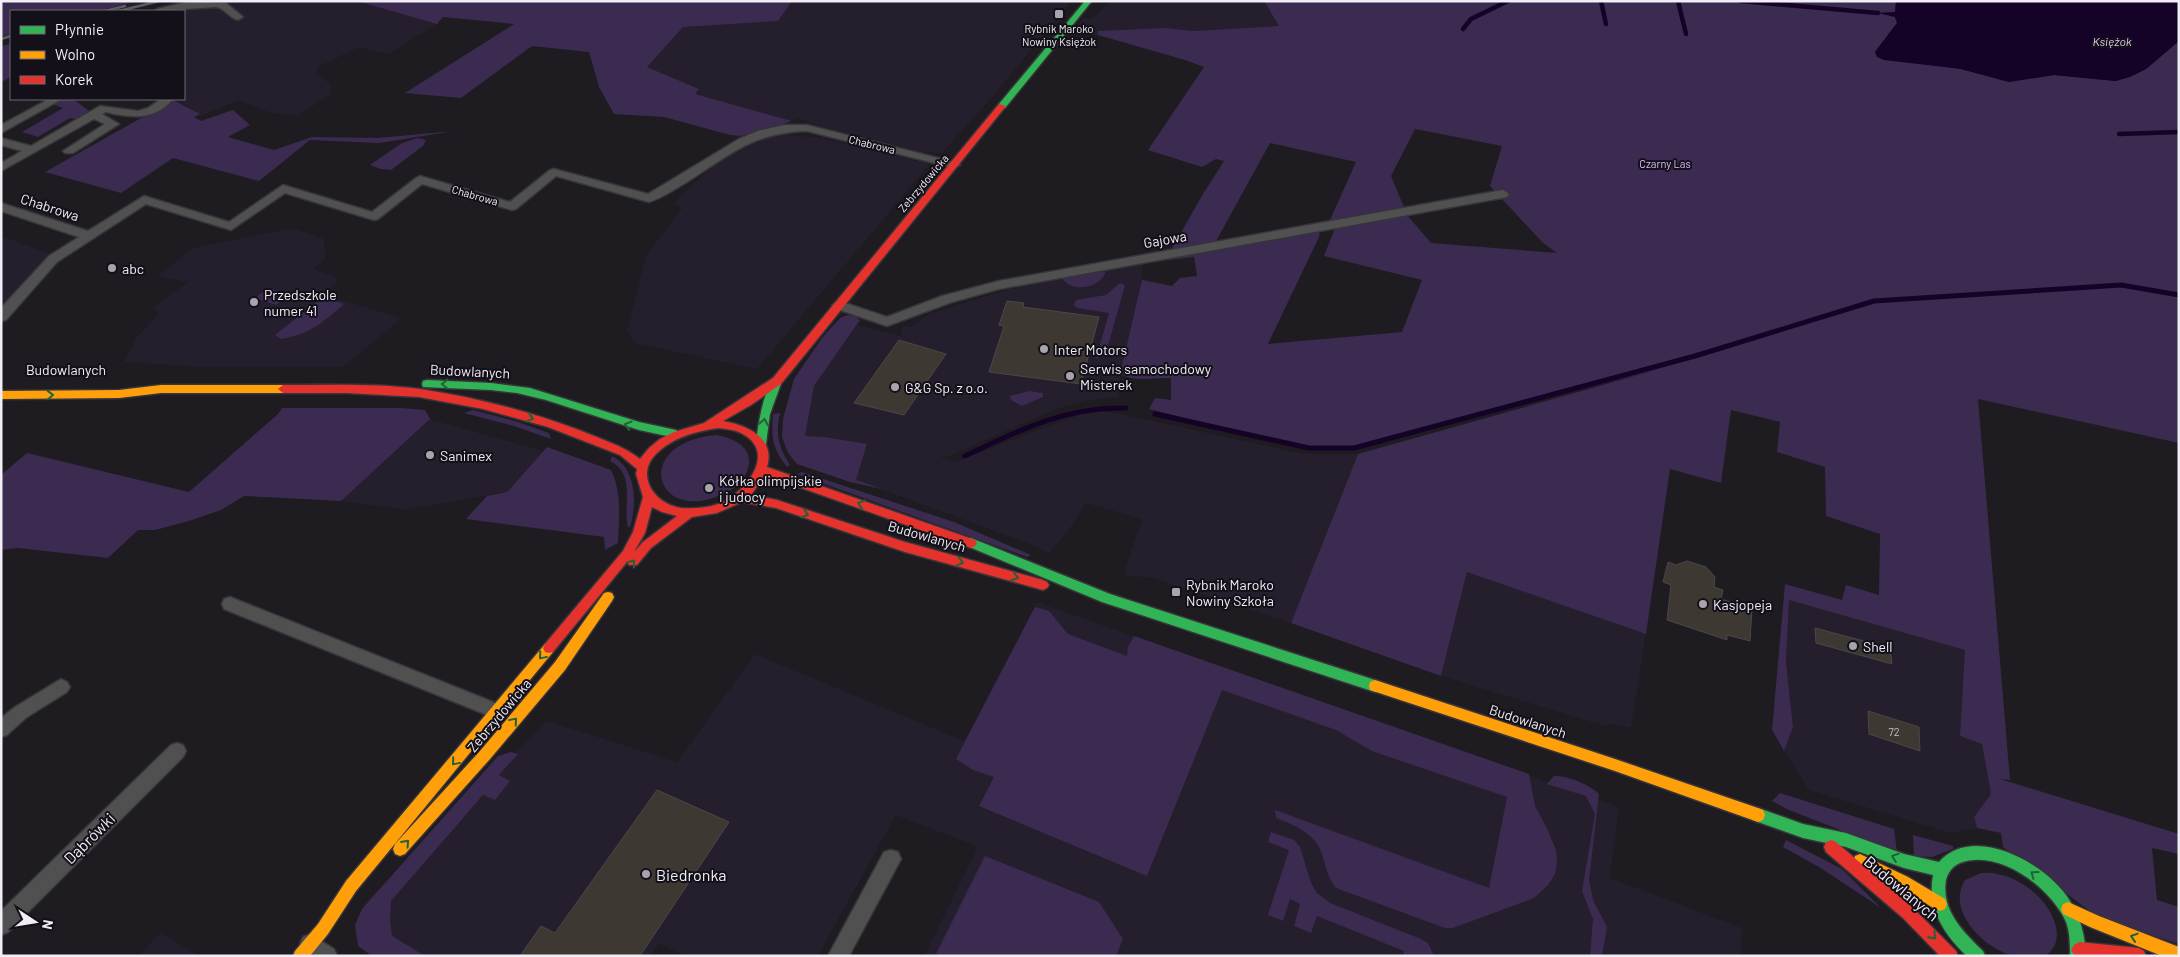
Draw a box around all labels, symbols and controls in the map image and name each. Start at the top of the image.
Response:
marker: Rybnik Maroko Nowiny Księżok [1053,8,1065,20]
legend [10,10,185,100]
text: Płynnie [55,20,104,38]
place label: Rybnik Maroko Nowiny Księżok [1022,22,1097,48]
water label: Księżok [2092,34,2132,48]
text: Wolno [55,45,95,63]
text: Korek [55,70,93,88]
street label: Chabrowa [847,132,897,156]
street label: Zebrzydowicka [895,152,951,214]
park label: Czarny Las [1639,157,1691,170]
street label: Chabrowa [450,182,500,208]
street label: Chabrowa [19,190,81,224]
street label: Gajowa [1142,227,1188,251]
place label: abc [122,260,144,277]
marker: abc [106,262,118,274]
place label: Przedszkole numer 41 [264,286,337,319]
marker: Przedszkole numer 41 [248,296,260,308]
place label: Inter Motors [1054,341,1128,358]
marker: Inter Motors [1038,343,1050,355]
street label: Budowlanych [430,360,510,382]
place label: Serwis samochodowy Misterek [1080,360,1212,393]
street label: Budowlanych [26,361,106,378]
marker: Serwis samochodowy Misterek [1064,370,1076,382]
one-way arrow [441,379,448,389]
place label: G&G Sp. z o.o. [905,379,988,396]
marker: G&G Sp. z o.o. [889,381,901,393]
one-way arrow [46,389,54,400]
one-way arrow [525,412,533,422]
one-way arrow [759,417,769,426]
one-way arrow [624,420,633,430]
place label: Sanimex [440,447,492,464]
marker: Sanimex [424,449,436,461]
place label: Kółka olimpijskie i judocy [719,472,822,505]
marker: Kółka olimpijskie i judocy [703,482,715,494]
one-way arrow [858,500,866,510]
one-way arrow [800,508,809,518]
street label: Budowlanych [886,517,968,555]
one-way arrow [956,556,965,567]
one-way arrow [626,559,635,569]
one-way arrow [1010,572,1018,582]
place label: Rybnik Maroko Nowiny Szkoła [1186,576,1274,609]
marker: Rybnik Maroko Nowiny Szkoła [1170,586,1182,598]
place label: Kasjopeja [1713,596,1772,613]
marker: Kasjopeja [1697,598,1709,610]
place label: Shell [1863,638,1893,655]
marker: Shell [1847,640,1859,652]
one-way arrow [539,651,548,660]
street label: Zebrzydowicka [463,675,535,755]
street label: Budowlanych [1487,701,1569,741]
one-way arrow [508,718,517,727]
house number: 72 [1888,725,1900,738]
one-way arrow [451,756,460,765]
street label: Dąbrówki [60,809,118,867]
one-way arrow [400,839,409,848]
street label: Budowlanych [1861,851,1943,925]
one-way arrow [1891,853,1899,863]
place label: Biedronka [656,865,727,884]
marker: Biedronka [640,868,652,880]
one-way arrow [2030,871,2040,880]
north arrow [10,897,60,947]
text: N [39,918,57,931]
one-way arrow [1927,930,1936,939]
one-way arrow [2130,932,2138,942]

